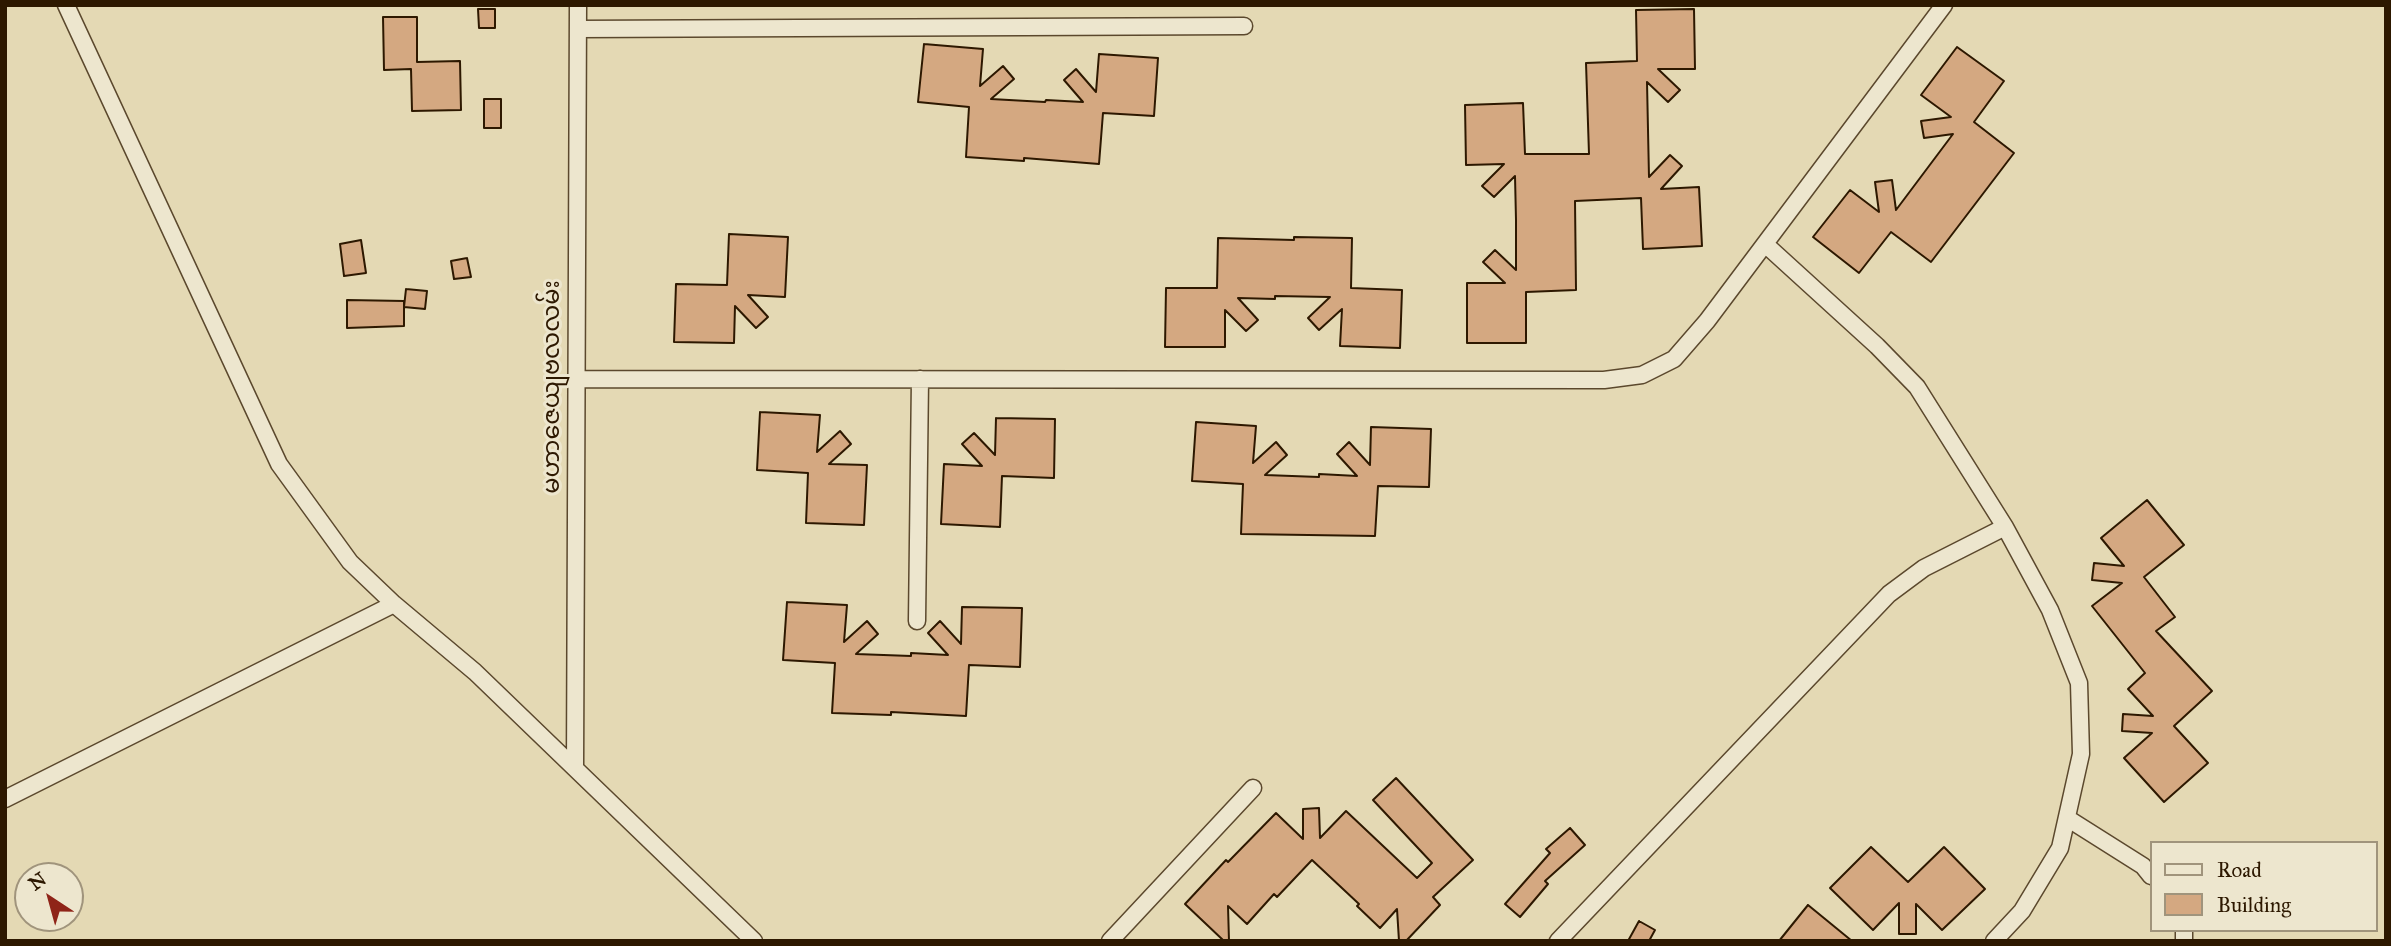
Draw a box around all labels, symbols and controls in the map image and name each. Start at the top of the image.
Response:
street label: မဟာဇေယျဗလလမ်း [539,280,567,494]
legend [2150,841,2377,932]
text: Road [2217,857,2262,883]
north arrow [14,862,84,932]
text: N [24,867,51,895]
text: Building [2217,892,2291,918]

